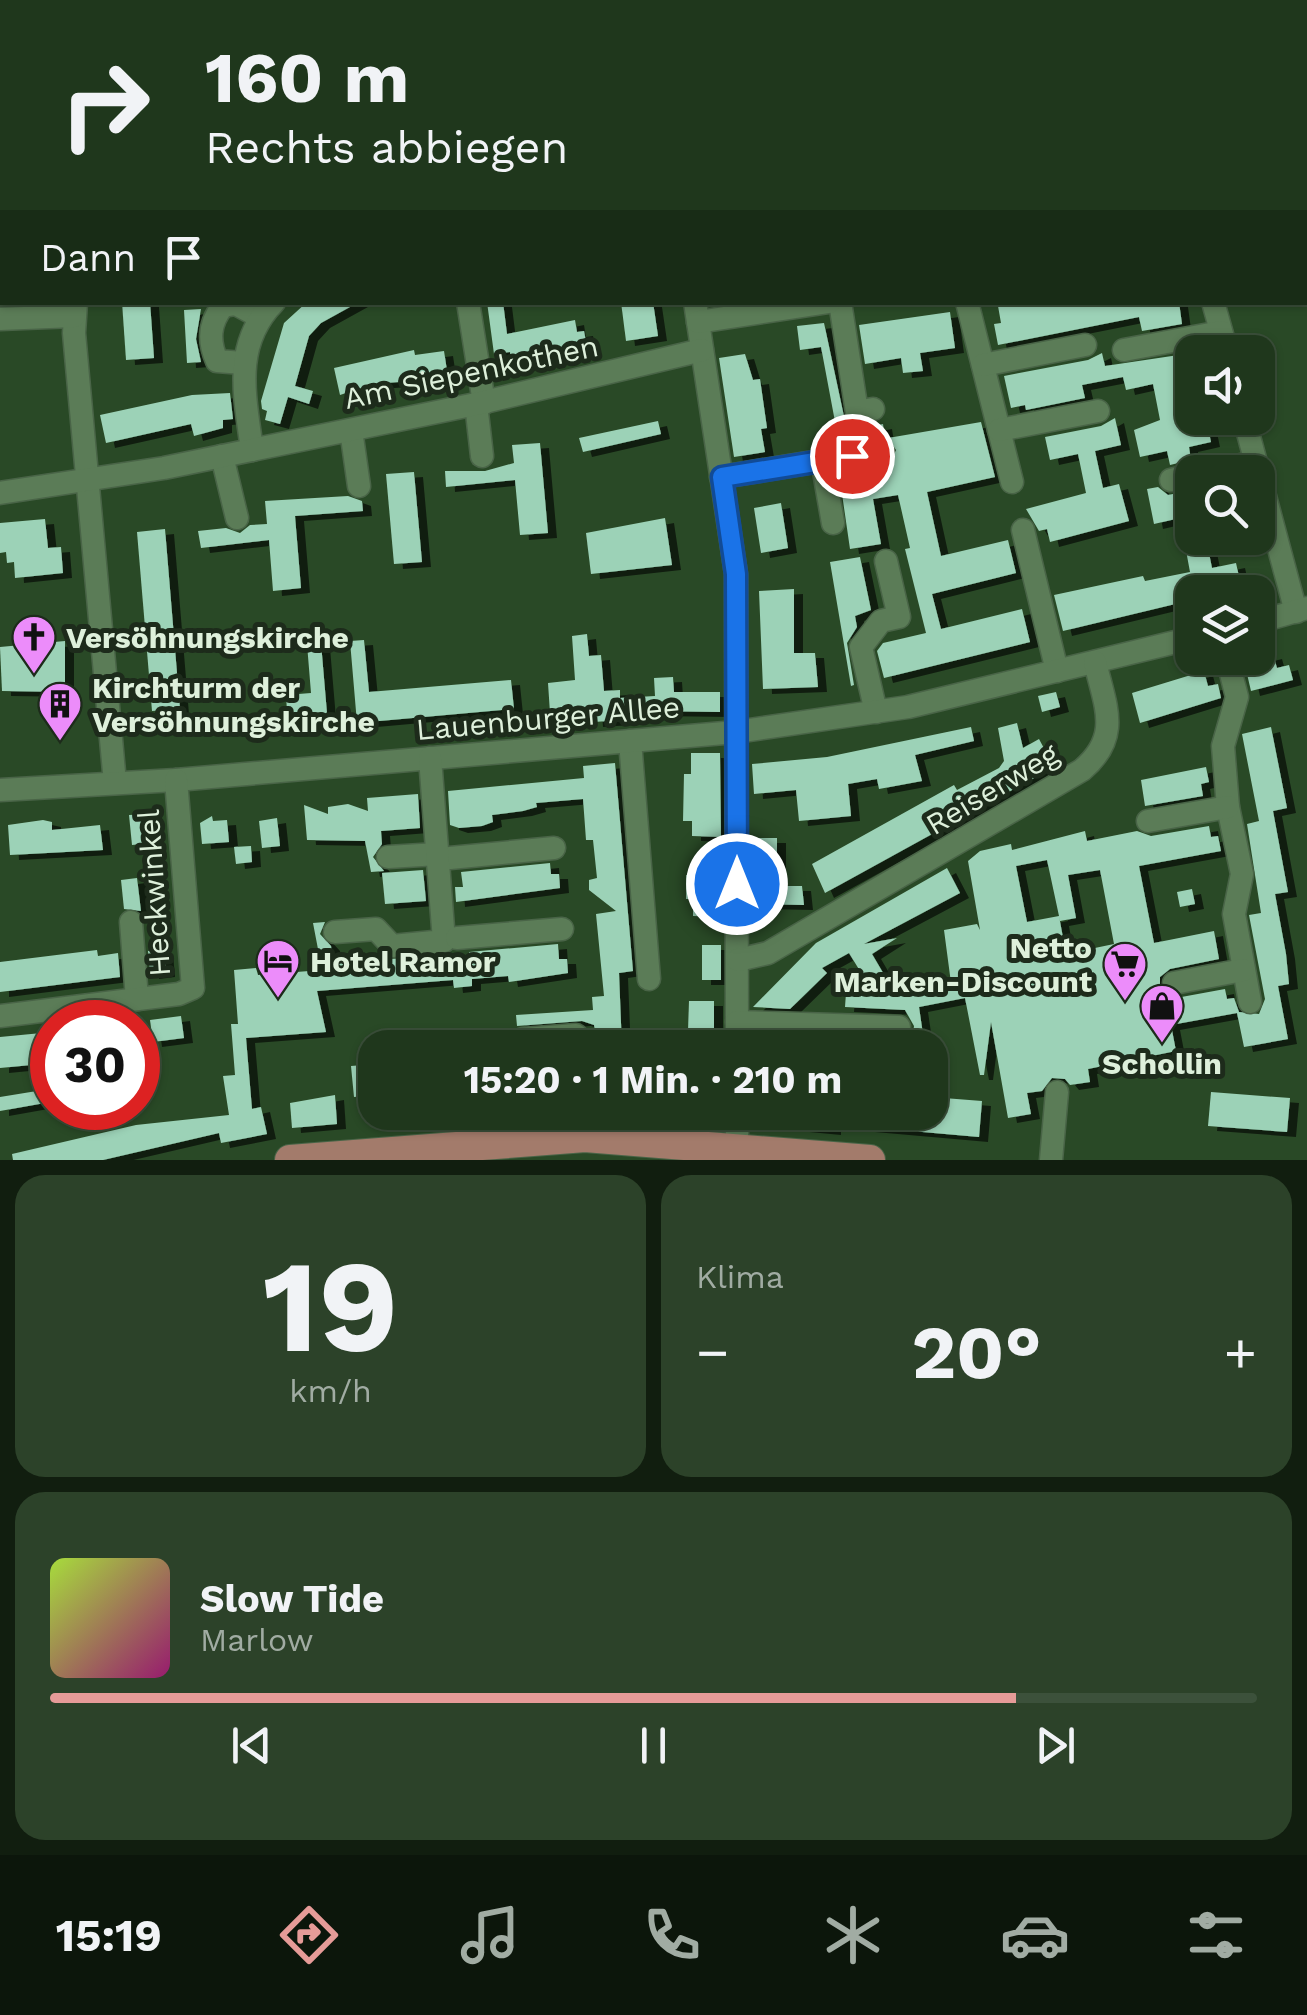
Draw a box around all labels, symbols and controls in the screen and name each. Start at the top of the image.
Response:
text: 160 m [205,37,409,119]
icon: right [40,40,170,170]
text: Rechts abbiegen [205,121,568,174]
icon: arrive [156,230,211,285]
text: Dann [40,236,136,280]
street label: Am Siepenkothen [341,328,601,416]
map controls [1175,335,1275,675]
button: sound [1175,335,1275,435]
pin [810,414,895,499]
icon: arrive [825,429,880,484]
button: search [1175,455,1275,555]
button: layers [1175,575,1275,675]
church icon: Versöhnungskirche [11,614,57,675]
place label: Versöhnungskirche [66,620,349,655]
place label: Kirchturm der Versöhnungskirche [92,670,375,739]
building icon: Kirchturm der Versöhnungskirche [37,681,83,742]
street label: Lauenburger Allee [415,689,681,747]
street label: Reiserweg [920,736,1064,842]
street label: Heckwinkel [131,808,177,978]
position arrow [685,832,789,936]
place label: Netto Marken-Discount [834,930,1092,999]
hotel icon: Hotel Ramor [255,938,301,999]
supermarket icon: Netto Marken-Discount [1102,941,1148,1002]
place label: Hotel Ramor [310,944,496,979]
shop icon: Schollin [1139,983,1185,1044]
speed limit sign: 30 [30,1000,160,1130]
place label: Schollin [1102,1046,1222,1081]
text: 15:20 · 1 Min. · 210 m [464,1058,842,1102]
text: 19 [262,1230,399,1383]
text: Klima [696,1258,784,1296]
text: 20° [911,1308,1042,1396]
text: − [696,1320,729,1384]
text: + [1224,1320,1257,1384]
text: km/h [289,1372,372,1410]
text: Slow Tide [200,1577,384,1621]
text: Marlow [200,1621,314,1659]
icon: previous [224,1718,279,1773]
icon: pause [626,1718,681,1773]
icon: next [1028,1718,1083,1773]
icon: directions [274,1900,344,1970]
icon: music [455,1900,525,1970]
icon: phone [637,1900,707,1970]
icon: climate [818,1900,888,1970]
icon: car [1000,1900,1070,1970]
icon: filters [1181,1900,1251,1970]
text: 15:19 [56,1909,162,1962]

